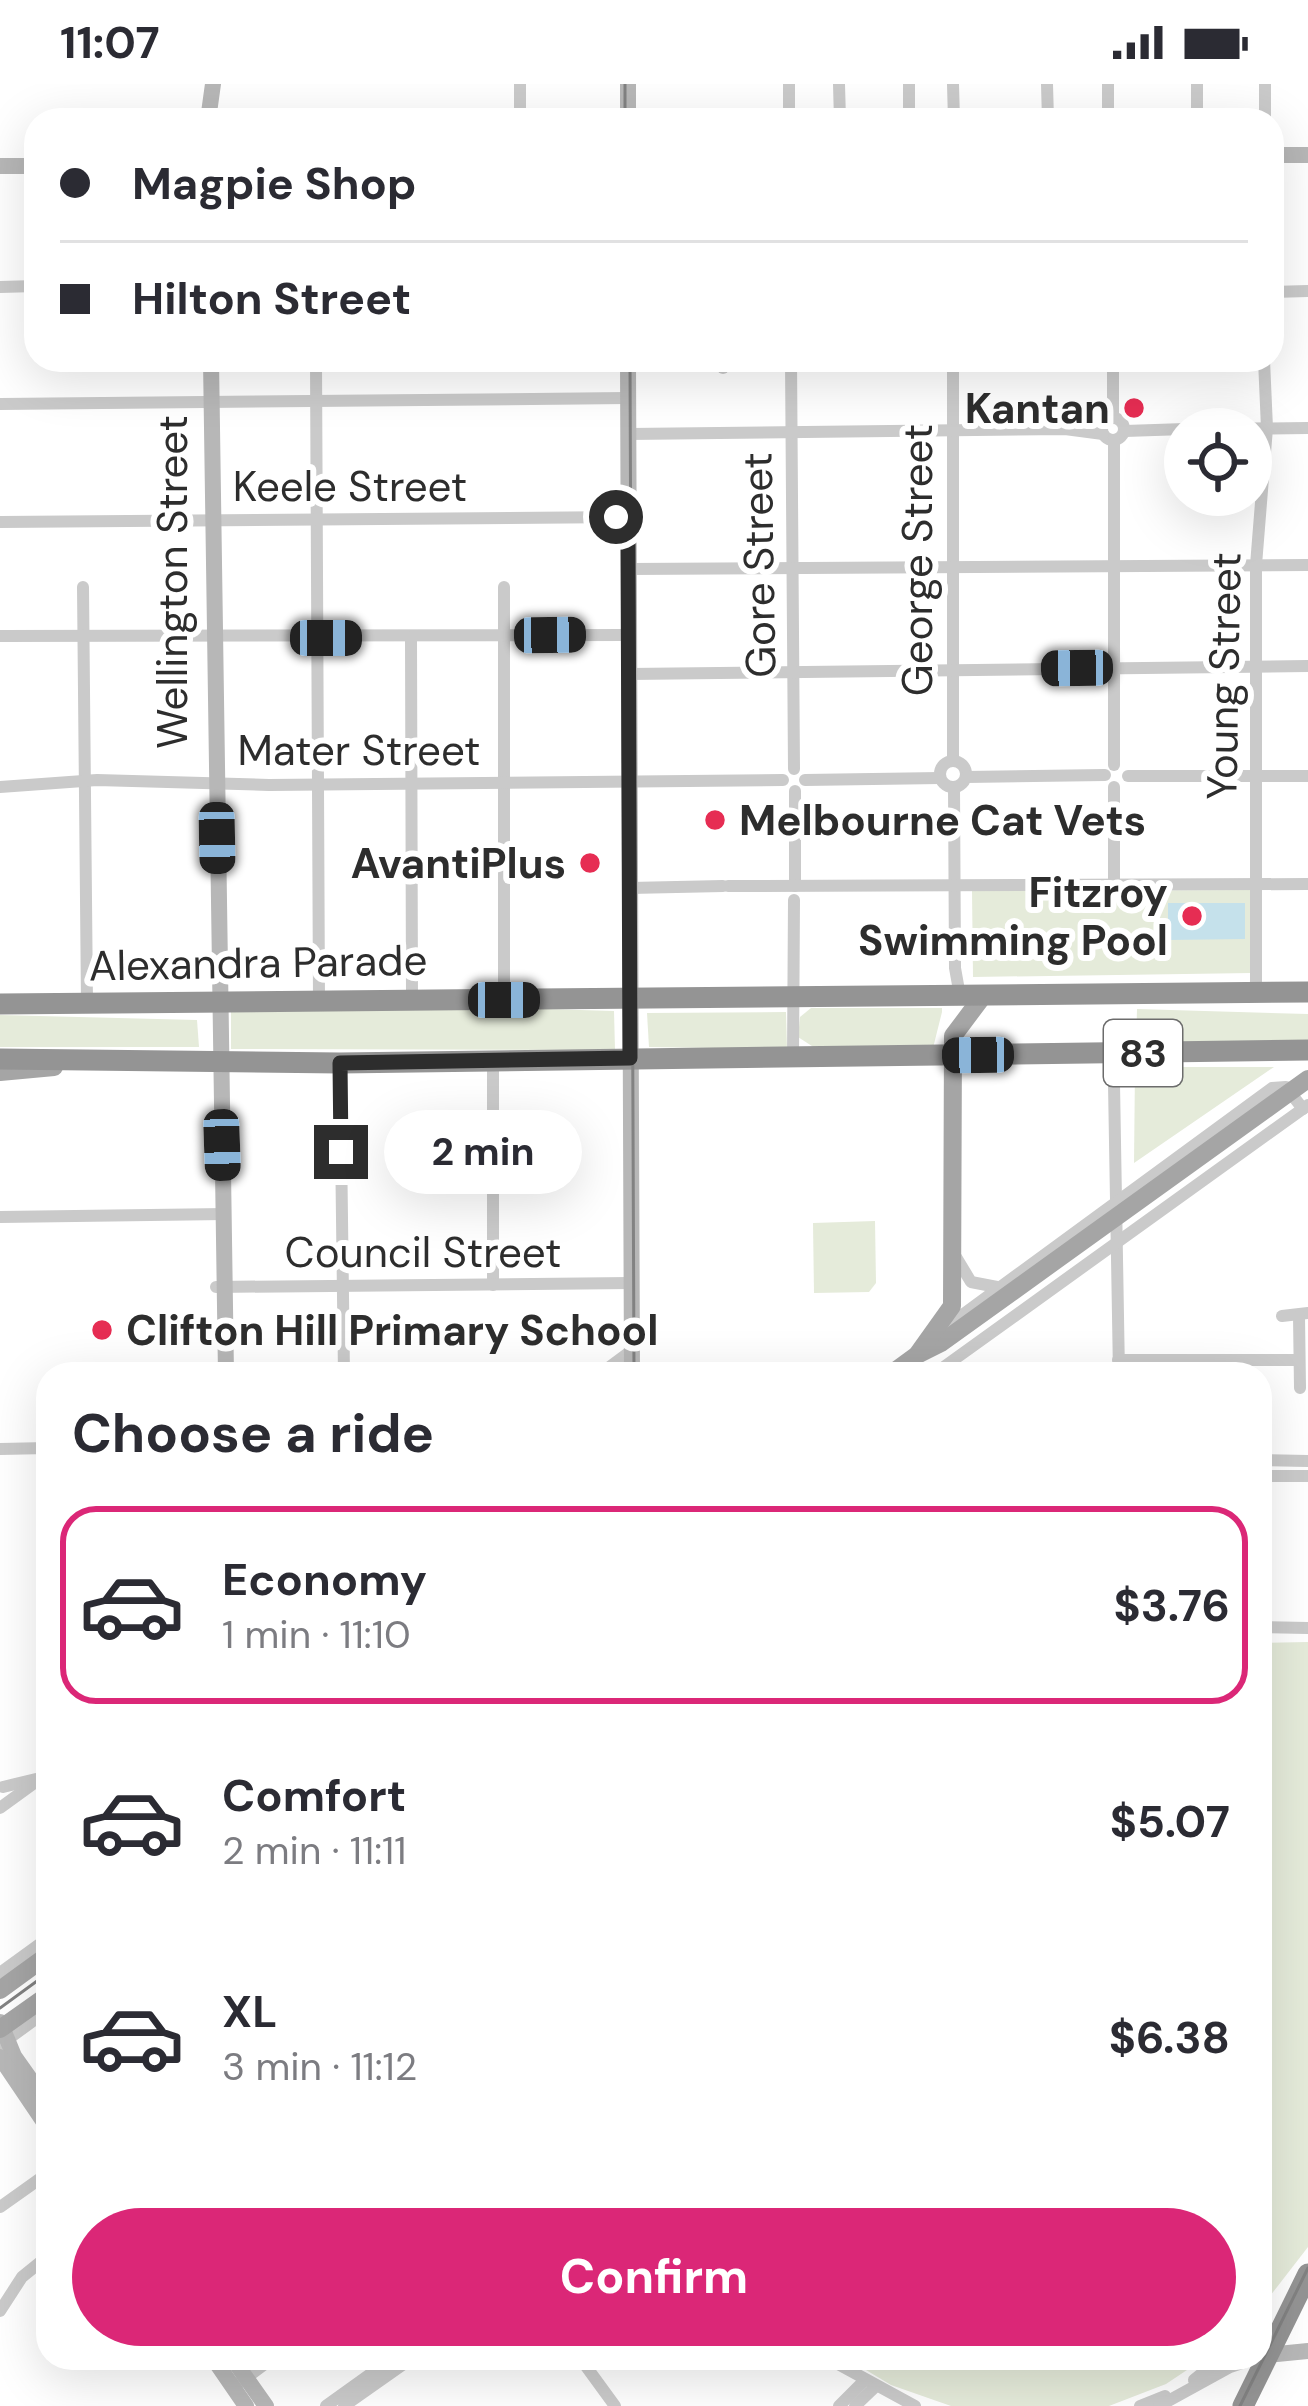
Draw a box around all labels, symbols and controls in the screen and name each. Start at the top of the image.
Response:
text: 11:07 [60,13,160,72]
text: Magpie Shop [132,154,416,213]
text: Hilton Street [132,269,411,328]
place label: Kantan [965,381,1110,436]
marker: Kantan [1121,395,1147,421]
map controls [1164,408,1272,516]
button: locate [1164,408,1272,516]
street label: Wellington Street [145,415,200,749]
street label: George Street [890,424,945,696]
street label: Gore Street [730,452,788,678]
street label: Keele Street [233,459,467,514]
route start [589,490,643,544]
street label: Young Street [1194,552,1254,800]
car [514,616,586,654]
car [290,620,362,656]
car [1041,649,1113,687]
street label: Mater Street [237,723,481,778]
place label: Melbourne Cat Vets [739,793,1146,848]
car [198,802,236,874]
marker: Melbourne Cat Vets [702,807,728,833]
place label: AvantiPlus [351,836,566,891]
marker: AvantiPlus [577,850,603,876]
place label: Fitzroy Swimming Pool [858,865,1168,968]
marker: Fitzroy Swimming Pool [1179,903,1205,929]
street label: Alexandra Parade [88,933,428,993]
car [468,982,540,1018]
road number: 83 [1104,1020,1182,1086]
car [942,1036,1014,1074]
car [203,1108,241,1182]
callout: 2 min [383,1110,581,1194]
route end [314,1125,368,1179]
text: 2 min [431,1126,535,1177]
street label: Council Street [285,1225,561,1280]
place label: Clifton Hill Primary School [126,1303,658,1358]
marker: Clifton Hill Primary School [89,1317,115,1343]
text: Choose a ride [72,1398,434,1469]
text: Economy [222,1550,427,1609]
icon: car [78,1551,186,1659]
text: $3.76 [1113,1576,1230,1635]
text: 1 min · 11:10 [222,1609,411,1660]
text: Comfort [222,1766,406,1825]
icon: car [78,1767,186,1875]
text: $5.07 [1110,1792,1230,1851]
text: 2 min · 11:11 [222,1825,406,1876]
text: XL [222,1982,277,2041]
icon: car [78,1983,186,2091]
text: $6.38 [1109,2008,1230,2067]
text: 3 min · 11:12 [222,2041,417,2092]
button: Confirm [72,2208,1236,2346]

